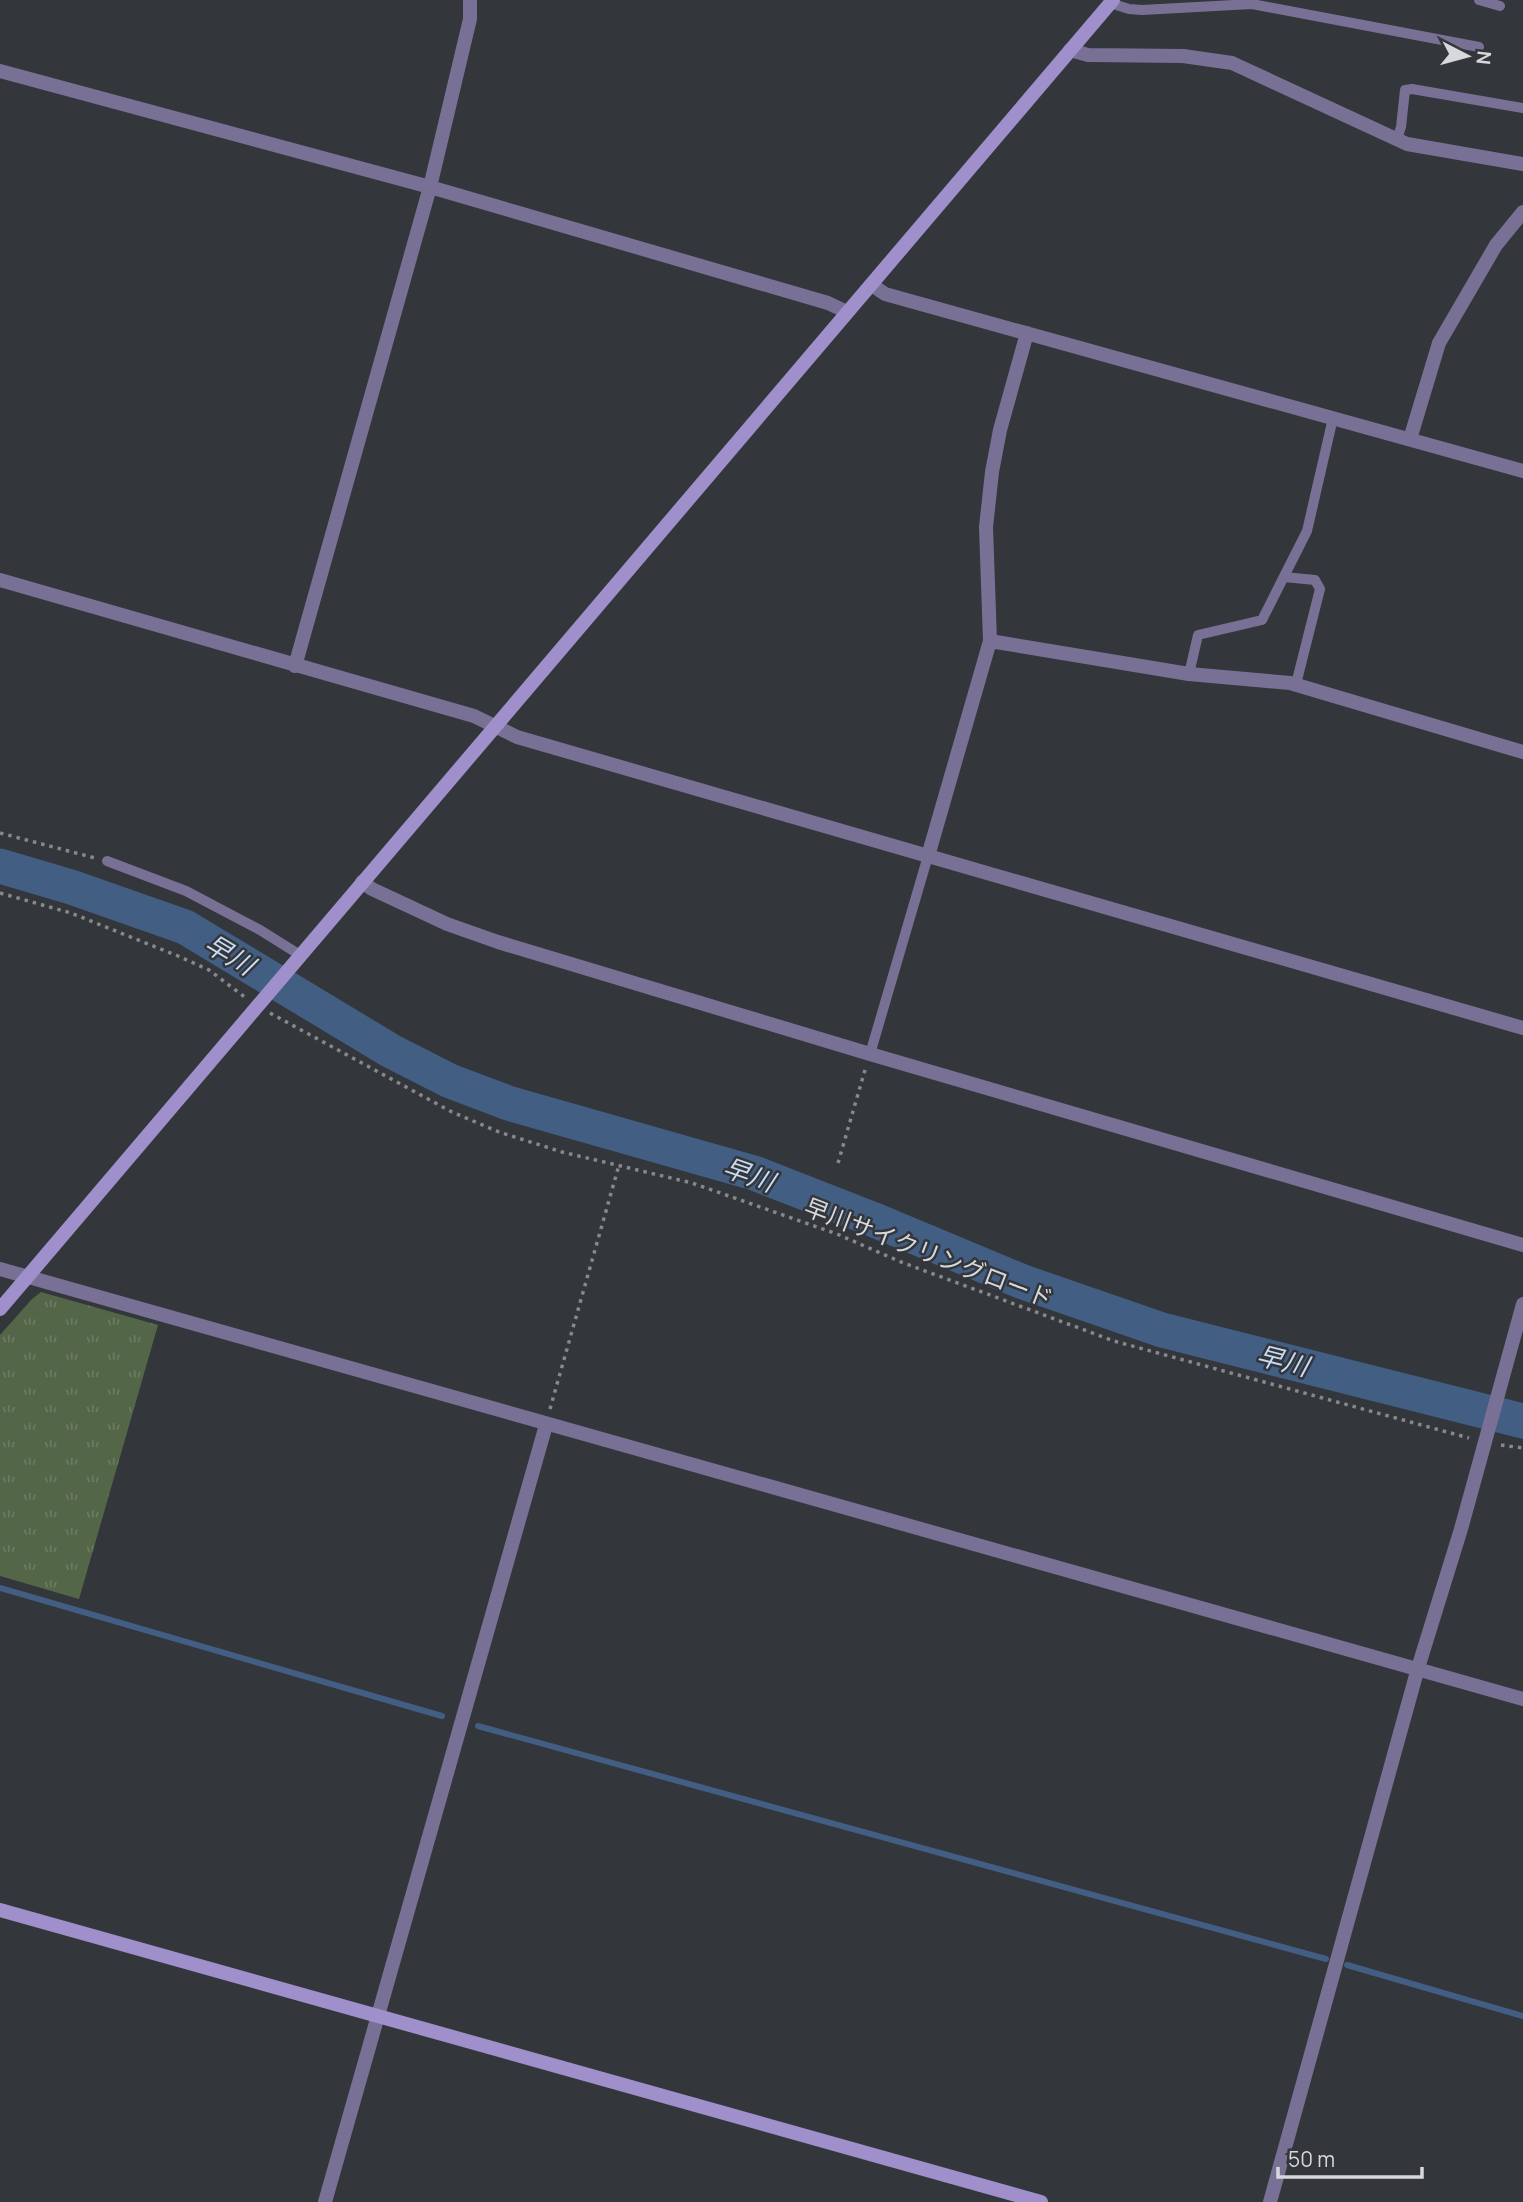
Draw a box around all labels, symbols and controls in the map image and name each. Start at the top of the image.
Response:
north arrow [1432,21,1502,91]
text: N [1470,50,1498,66]
water label: 早川 [198,925,264,984]
water label: 早川 [719,1149,782,1200]
street label: 早川サイクリングロード [800,1189,1058,1315]
water label: 早川 [1253,1336,1315,1384]
scale bar [1278,2136,1422,2180]
text: 50 m [1288,2145,1335,2173]

